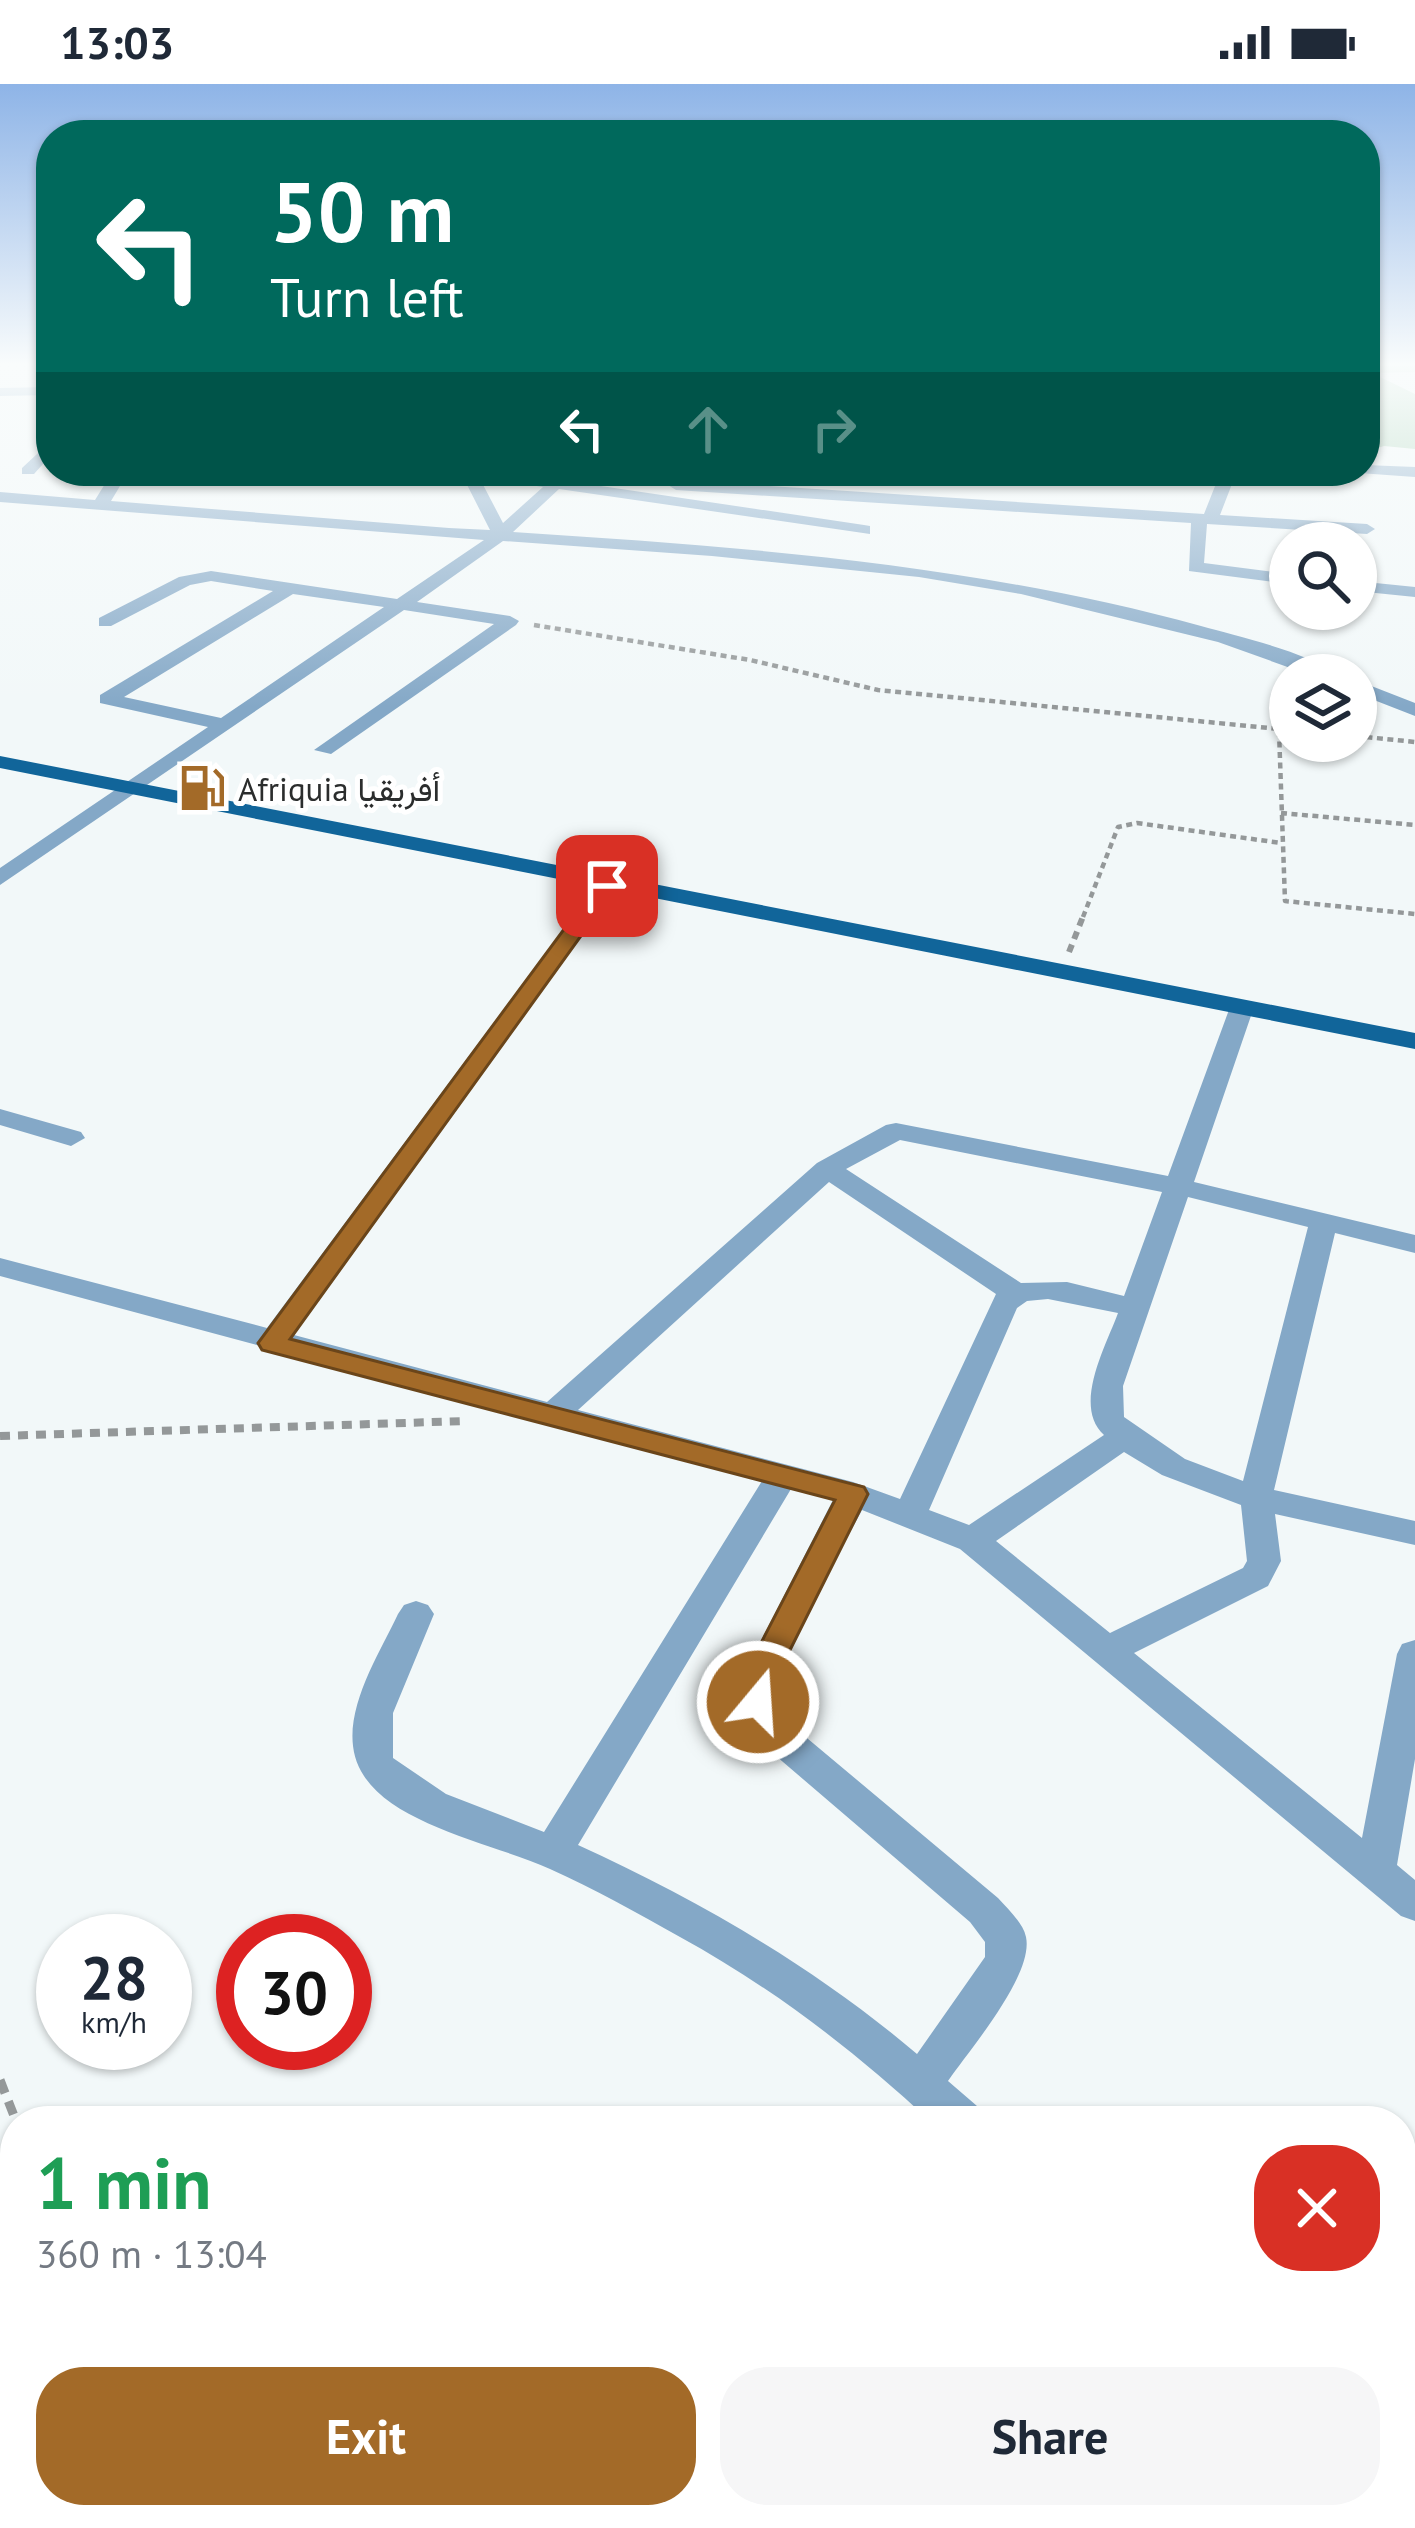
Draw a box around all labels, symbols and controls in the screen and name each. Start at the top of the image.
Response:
text: 13:03 [60,13,174,71]
text: 50 m [270,156,454,265]
icon: left [72,168,228,324]
text: Turn left [270,262,464,332]
icon: left [549,396,615,462]
icon: ahead [675,396,741,462]
icon: right [801,396,867,462]
map controls [1269,522,1377,762]
button: search [1269,522,1377,630]
button: layers [1269,654,1377,762]
fuel station icon: Afriquia أفريقيا [177,763,227,813]
place label: Afriquia أفريقيا [238,767,440,810]
pin [556,835,658,937]
icon: arrive [574,853,640,919]
position arrow [695,1639,821,1765]
speed limit sign: 30 [216,1914,372,2070]
text: 28 [80,1938,148,2016]
text: km/h [81,2002,147,2041]
text: 1 min [36,2136,212,2229]
button: close [1254,2145,1380,2271]
text: 360 m · 13:04 [36,2228,267,2279]
button: Exit [36,2367,696,2505]
button: Share [720,2367,1380,2505]

